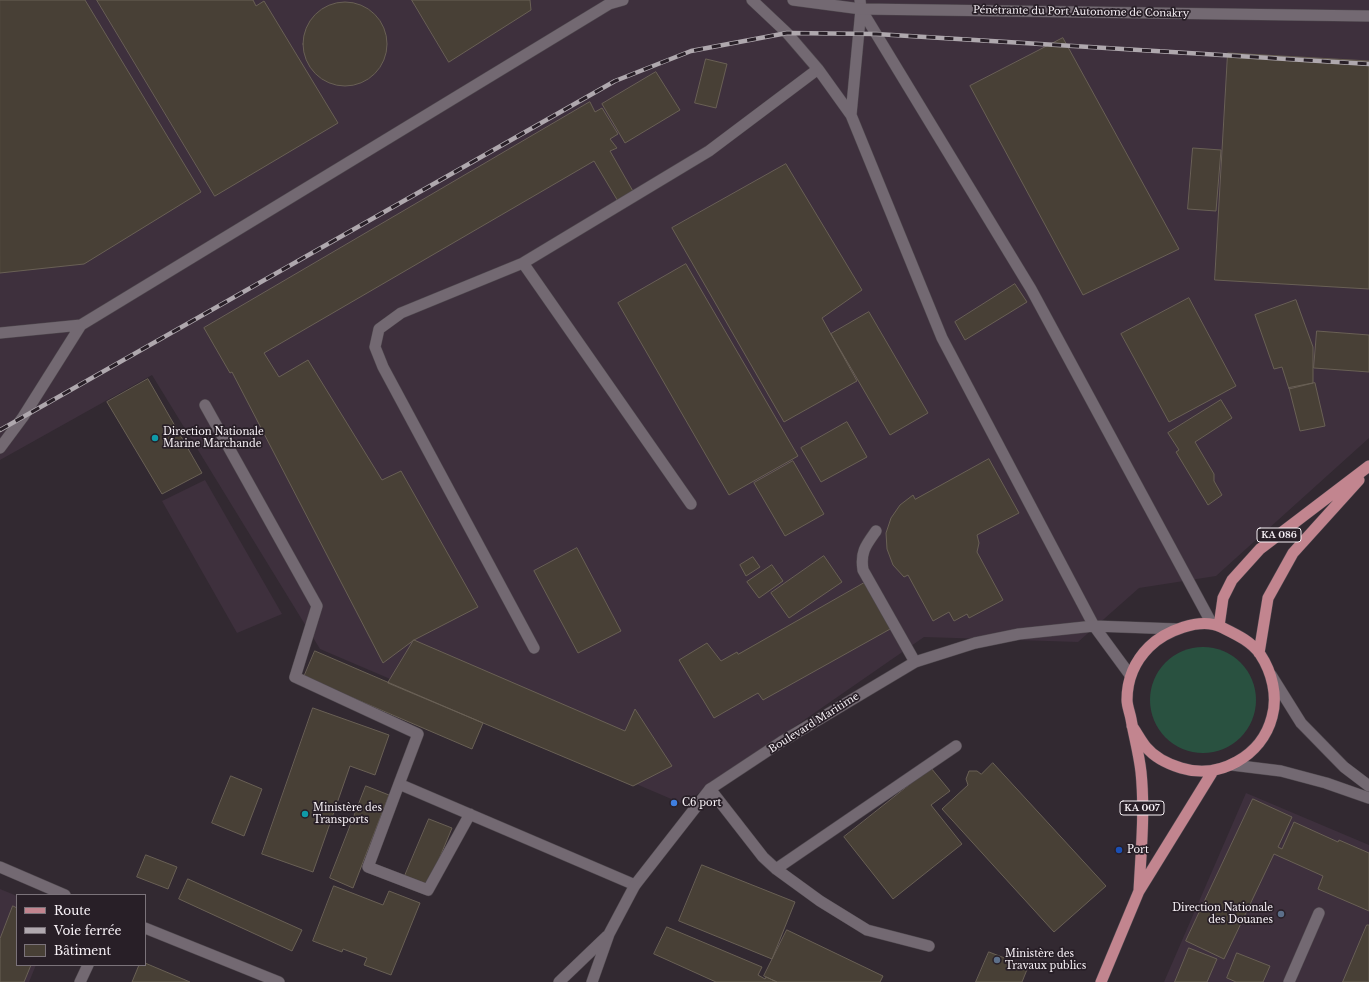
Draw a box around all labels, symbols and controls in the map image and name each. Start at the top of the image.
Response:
street label: Pénétrante du Port Autonome de Conakry [973,4,1189,20]
place label: Direction Nationale Marine Marchande [163,426,264,450]
marker: Direction Nationale Marine Marchande [150,433,160,443]
road number: KA 086 [1257,528,1301,542]
street label: Boulevard Maritime [767,690,861,756]
place label: C6 port [682,797,721,809]
marker: C6 port [669,798,679,808]
road number: KA 007 [1120,801,1164,815]
place label: Ministère des Transports [313,802,382,826]
marker: Ministère des Transports [300,809,310,819]
place label: Port [1127,844,1149,856]
marker: Port [1114,845,1124,855]
legend [16,894,146,966]
place label: Direction Nationale des Douanes [1172,902,1273,926]
text: Route [54,903,91,918]
marker: Direction Nationale des Douanes [1276,909,1286,919]
text: Voie ferrée [54,923,121,938]
text: Bâtiment [54,943,111,958]
place label: Ministère des Travaux publics [1005,948,1086,972]
marker: Ministère des Travaux publics [992,955,1002,965]

